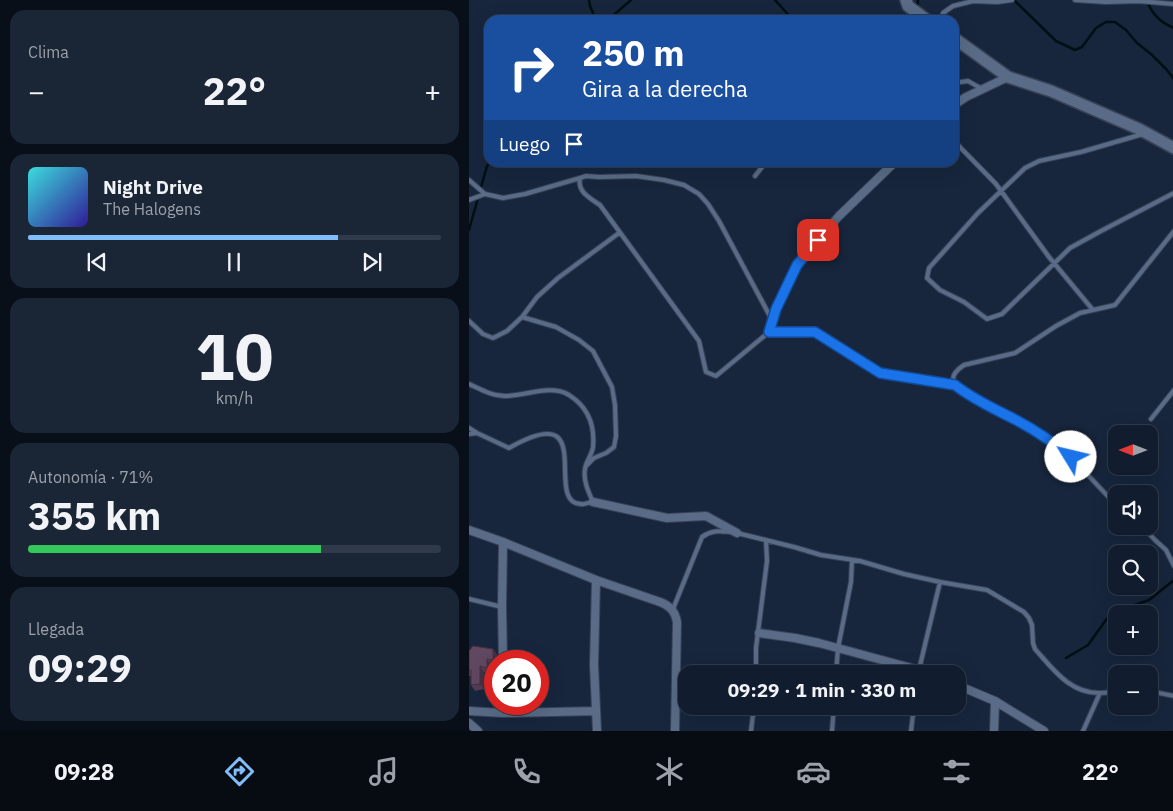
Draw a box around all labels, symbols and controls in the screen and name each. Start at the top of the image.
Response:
text: 250 m [582,30,685,76]
icon: right [499,35,564,100]
text: Clima [28,42,69,62]
text: 22° [203,66,266,115]
text: − [28,73,45,110]
text: + [424,73,441,110]
text: Gira a la derecha [582,74,748,103]
icon: arrive [560,130,588,158]
text: Luego [499,132,550,156]
text: Night Drive [103,175,203,199]
text: The Halogens [103,199,201,219]
pin [797,219,839,261]
icon: arrive [804,226,832,254]
icon: previous [83,248,111,276]
icon: pause [220,248,248,276]
icon: next [358,248,386,276]
text: 10 [195,313,274,398]
text: km/h [216,388,253,408]
north arrow [1108,425,1158,475]
map controls [1108,425,1158,715]
position arrow [1044,430,1096,482]
text: Autonomía · 71% [28,467,153,487]
button: sound [1108,485,1158,535]
text: 355 km [28,491,161,540]
button: search [1108,545,1158,595]
button: + [1108,605,1158,655]
text: Llegada [28,619,84,639]
text: 09:29 [28,643,132,692]
speed limit sign: 20 [484,650,549,715]
button: − [1108,665,1158,715]
text: 09:29 · 1 min · 330 m [728,678,916,702]
icon: directions [222,754,257,789]
icon: music [366,754,401,789]
icon: phone [509,754,544,789]
icon: climate [652,754,687,789]
icon: car [796,754,831,789]
icon: filters [939,754,974,789]
text: 09:28 [54,757,114,786]
text: 22° [1082,757,1119,786]

